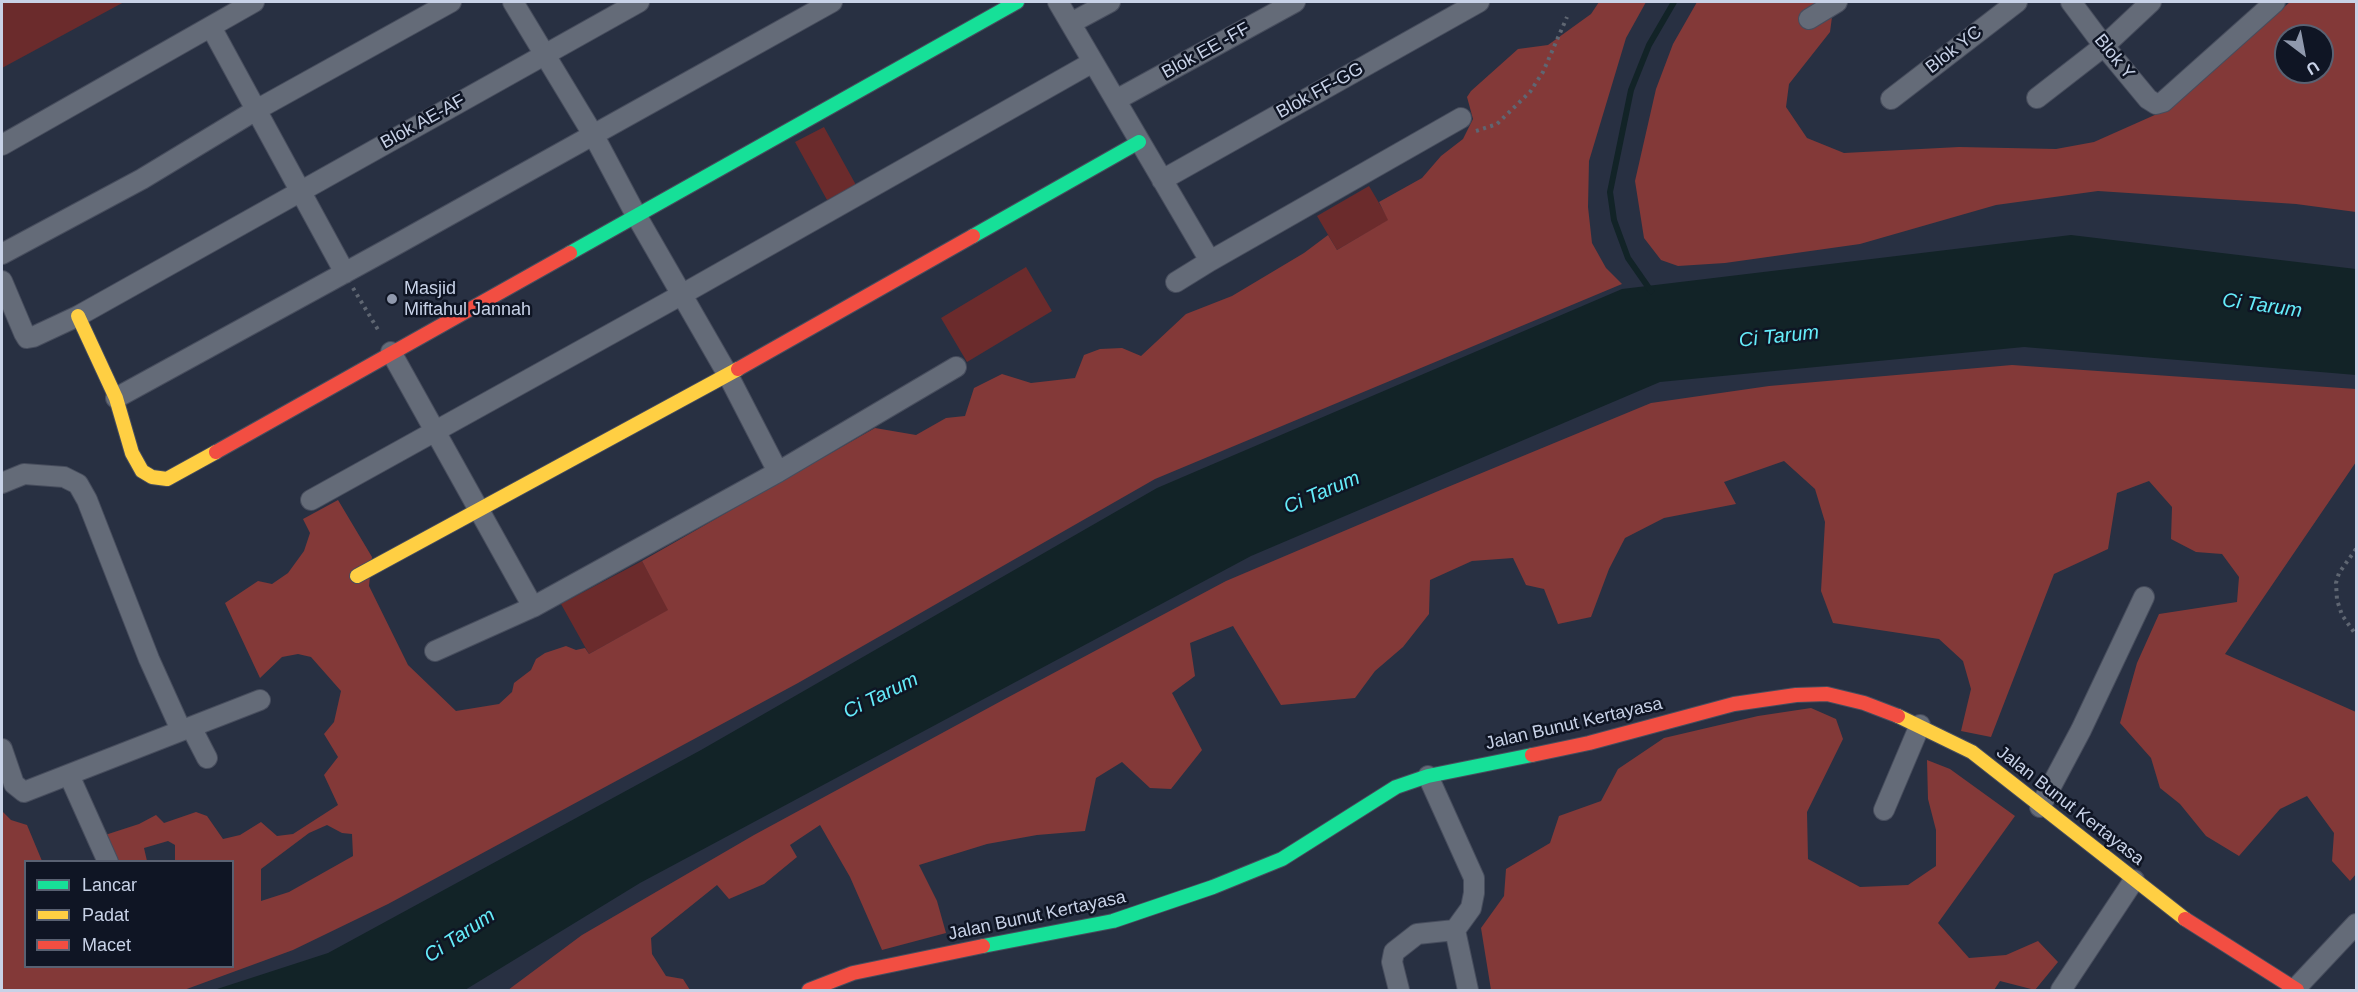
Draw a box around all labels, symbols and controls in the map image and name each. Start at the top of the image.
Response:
street label: Blok EE -FF [1158,18,1254,84]
street label: Blok YC [1922,21,1986,79]
north arrow [2274,24,2334,84]
street label: Blok Y [2089,30,2139,84]
street label: Blok FF-GG [1273,58,1367,124]
text: U [2303,58,2322,78]
street label: Blok AE-AF [377,90,469,154]
place label: Masjid Miftahul Jannah [404,278,531,320]
water label: Ci Tarum [2221,289,2303,323]
marker: Masjid Miftahul Jannah [385,292,399,306]
water label: Ci Tarum [1738,321,1820,353]
water label: Ci Tarum [1280,466,1364,520]
water label: Ci Tarum [840,668,922,724]
street label: Jalan Bunut Kertayasa [1483,693,1665,755]
street label: Jalan Bunut Kertayasa [1992,742,2148,870]
legend [24,860,234,968]
text: Lancar [82,875,137,895]
street label: Jalan Bunut Kertayasa [946,887,1128,945]
water label: Ci Tarum [420,904,500,968]
text: Padat [82,905,129,925]
text: Macet [82,935,131,955]

